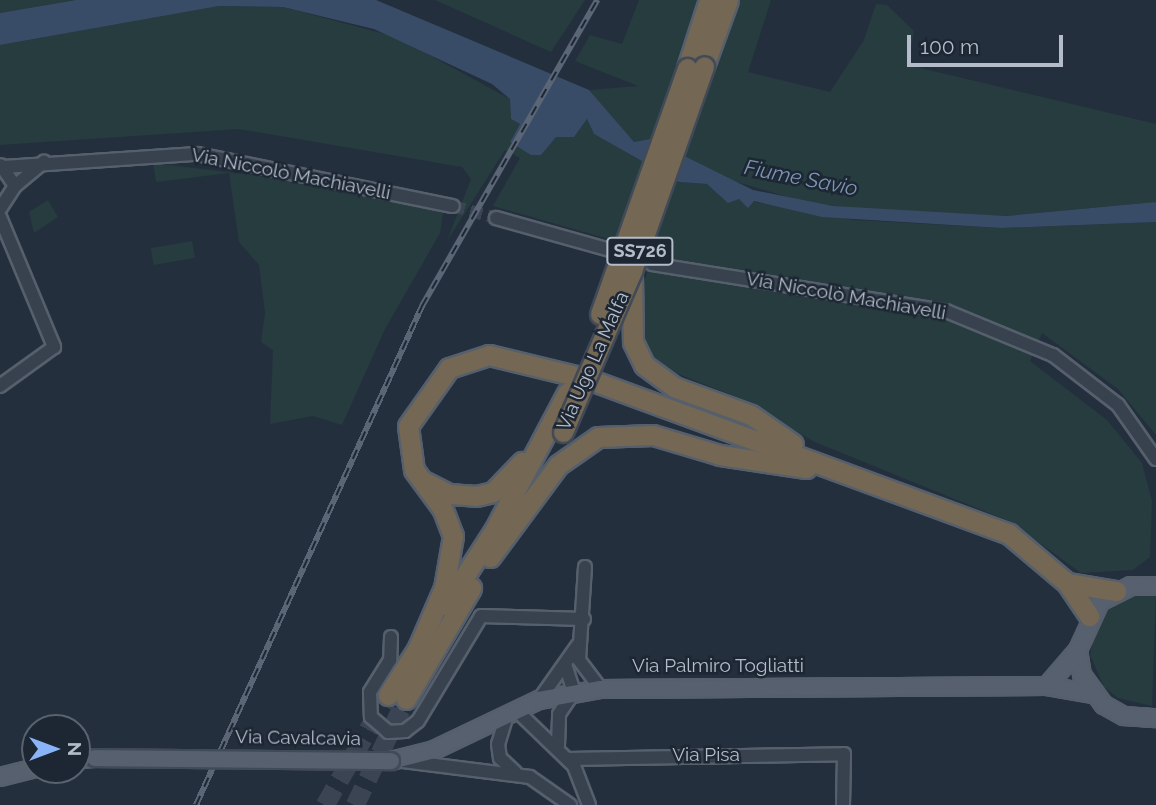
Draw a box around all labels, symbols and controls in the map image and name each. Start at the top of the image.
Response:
scale bar [911,21,1067,65]
text: 100 m [920,34,979,59]
street label: Via Niccolò Machiavelli [189,144,393,204]
water label: Fiume Savio [742,155,860,201]
road number: SS726 [605,236,675,265]
street label: Via Niccolò Machiavelli [744,267,948,325]
street label: Via Ugo La Malfa [552,288,634,434]
street label: Via Palmiro Togliatti [632,655,804,677]
north arrow [21,714,91,784]
street label: Via Cavalcavia [235,726,361,750]
text: N [64,742,86,756]
street label: Via Pisa [672,744,740,766]

